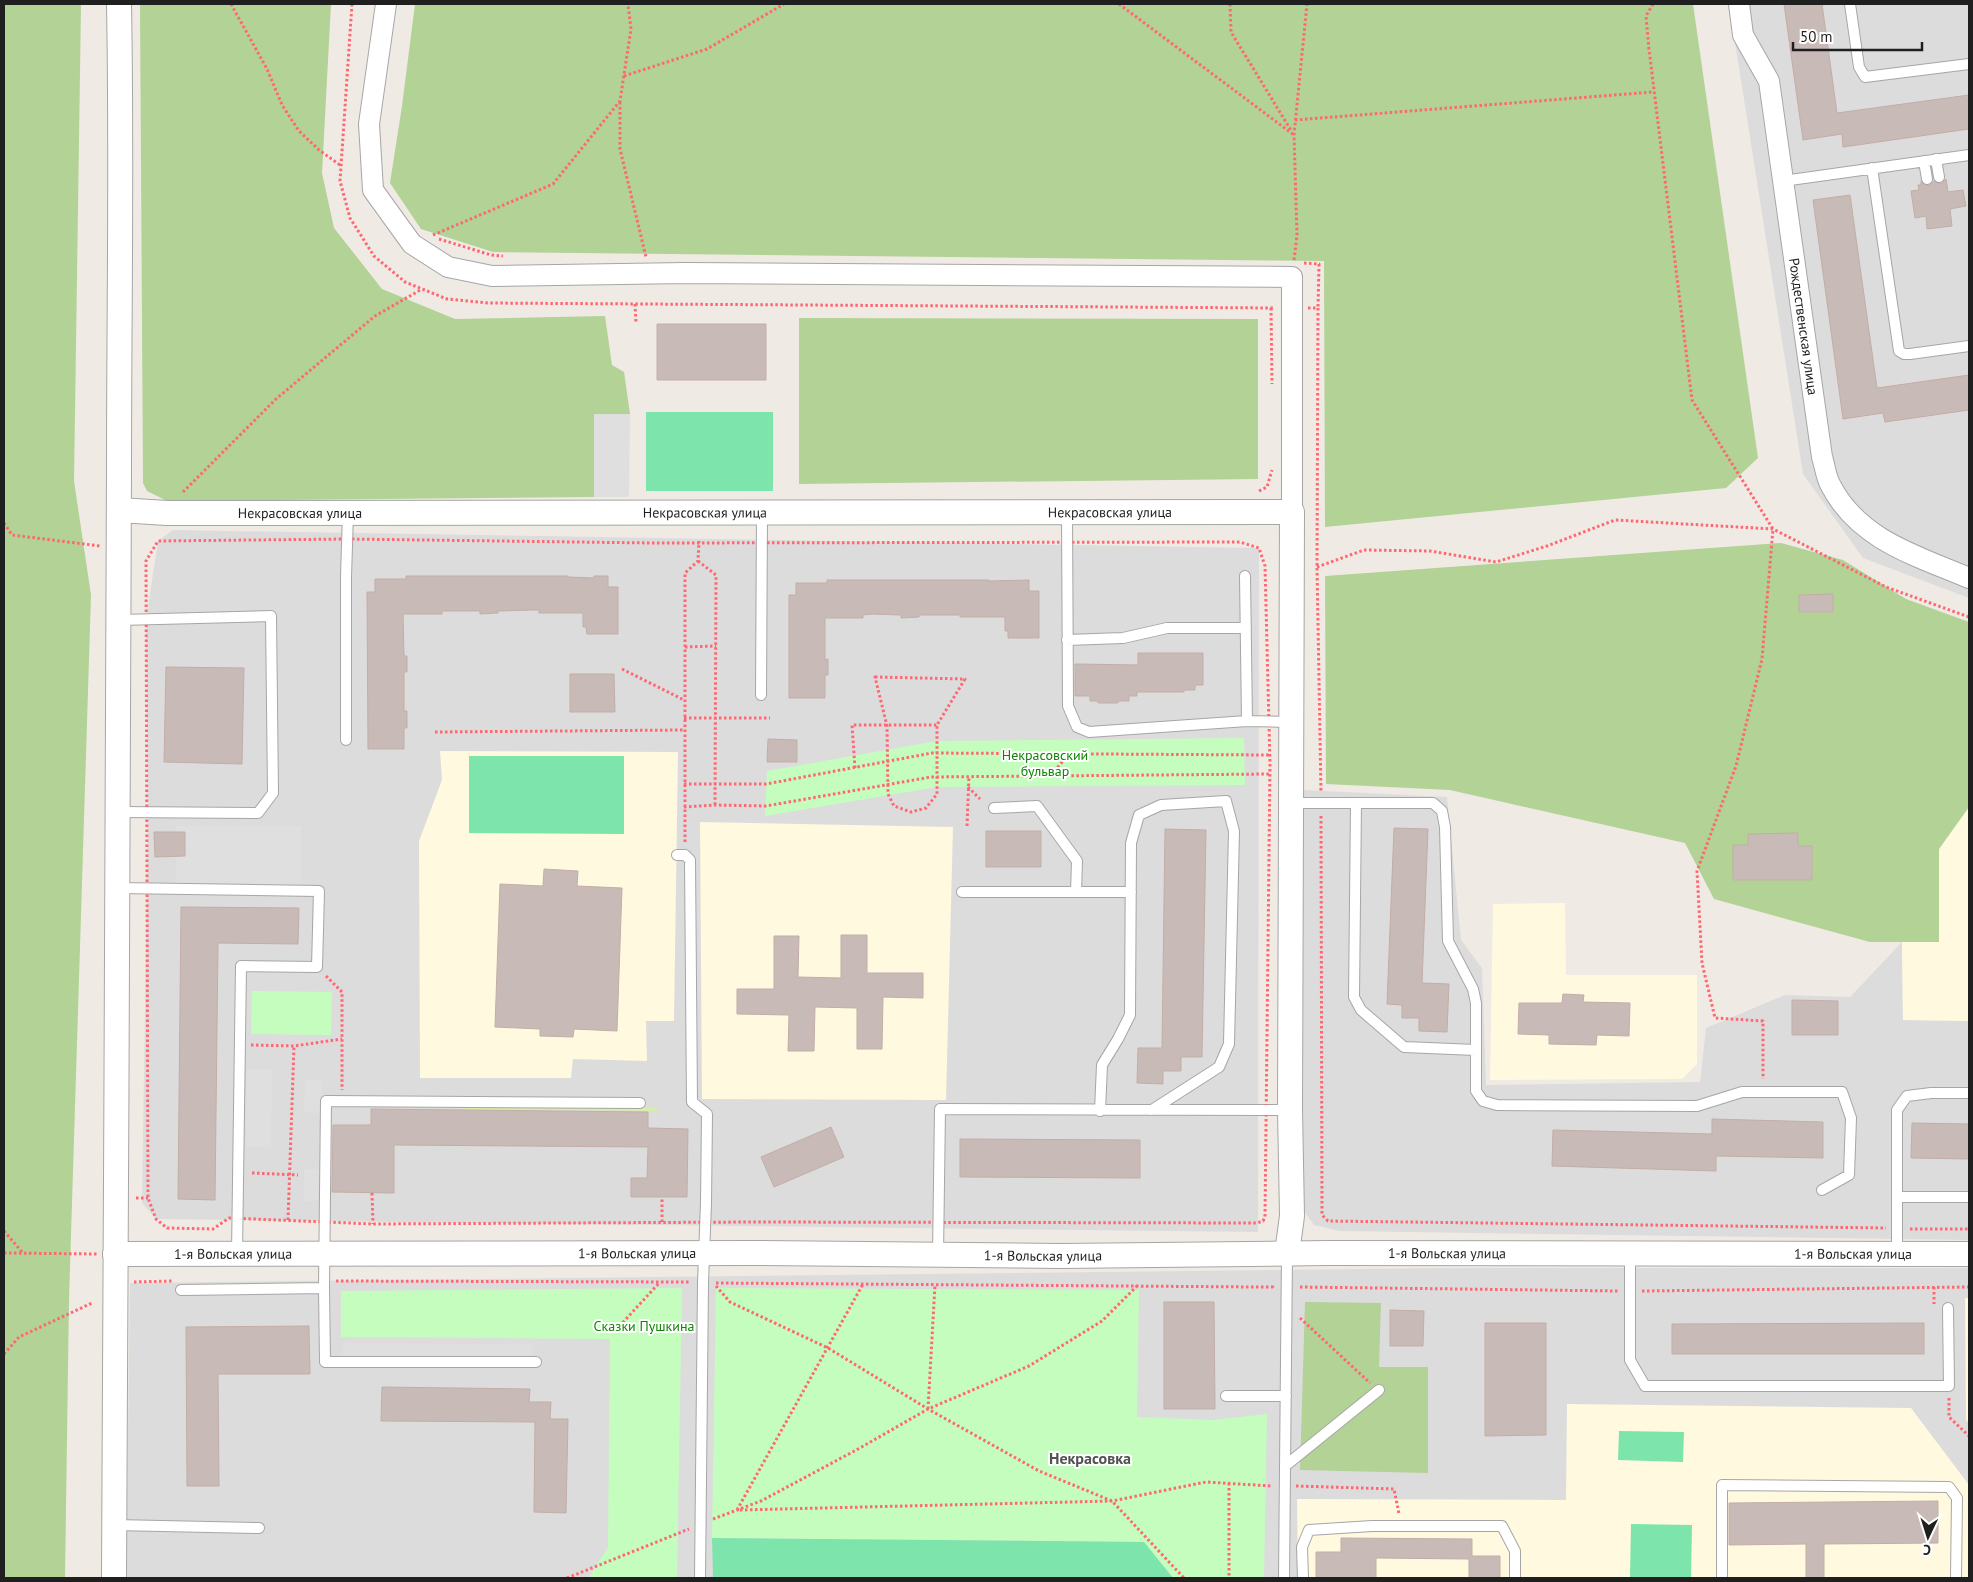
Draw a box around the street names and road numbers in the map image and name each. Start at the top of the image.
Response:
street label: Рождественская улица [1785,257,1822,396]
street label: Некрасовская улица [643,503,767,522]
street label: Некрасовская улица [1048,503,1172,521]
street label: Некрасовская улица [238,504,362,522]
street label: 1-я Вольская улица [578,1244,696,1262]
street label: 1-я Вольская улица [1388,1244,1506,1262]
street label: 1-я Вольская улица [174,1245,292,1263]
street label: 1-я Вольская улица [1794,1245,1912,1263]
street label: 1-я Вольская улица [984,1246,1102,1265]

